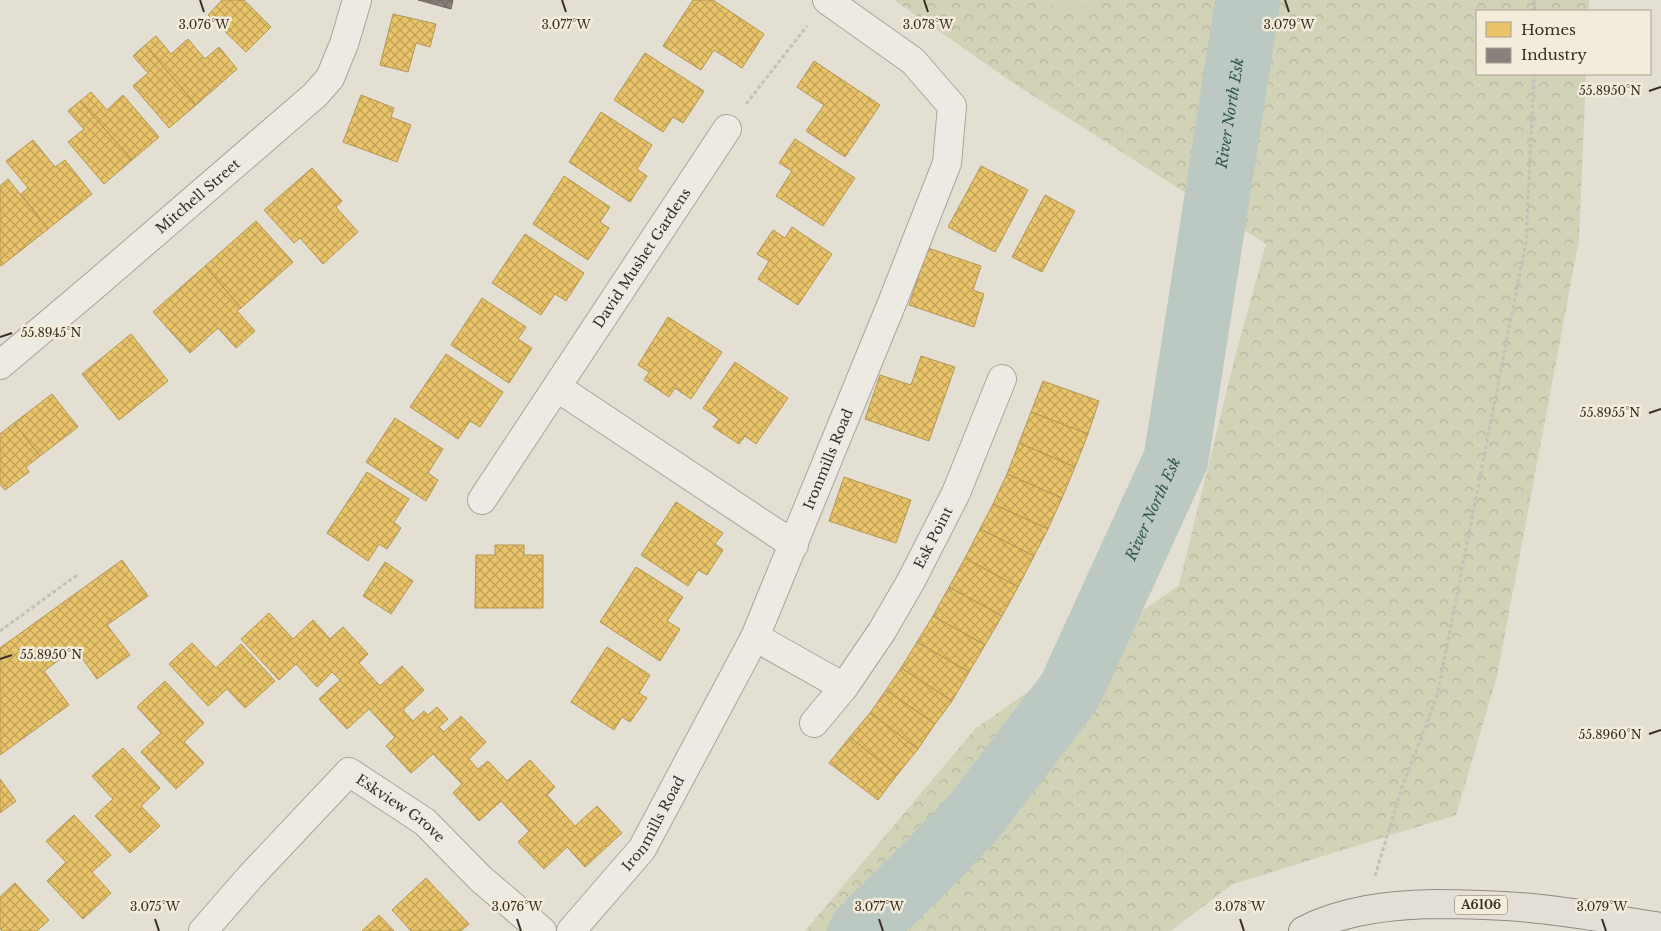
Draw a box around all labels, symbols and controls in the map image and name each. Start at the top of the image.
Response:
legend [1476,10,1651,75]
text: 3.076°W [179,17,230,32]
text: 3.077°W [541,17,591,32]
text: 3.078°W [903,17,954,32]
text: 3.079°W [1264,17,1315,32]
text: Homes [1521,20,1576,39]
text: Industry [1521,45,1587,64]
water label: River North Esk [1212,57,1248,171]
text: 55.8950°N [1579,83,1641,98]
street label: Mitchell Street [152,154,244,238]
street label: David Mushet Gardens [589,184,695,332]
text: 55.8945°N [21,325,81,340]
street label: Ironmills Road [799,405,857,512]
text: 55.8955°N [1580,405,1640,420]
water label: River North Esk [1121,454,1184,564]
street label: Esk Point [910,503,957,572]
text: 55.8950°N [20,647,82,662]
text: 55.8960°N [1579,727,1642,742]
street label: Eskview Grove [353,770,449,846]
street label: Ironmills Road [618,772,688,875]
road number: A6106 [1455,896,1507,914]
text: 3.075°W [130,899,181,914]
text: 3.076°W [492,899,543,914]
text: 3.077°W [854,899,904,914]
text: 3.078°W [1215,899,1266,914]
text: 3.079°W [1577,899,1628,914]

